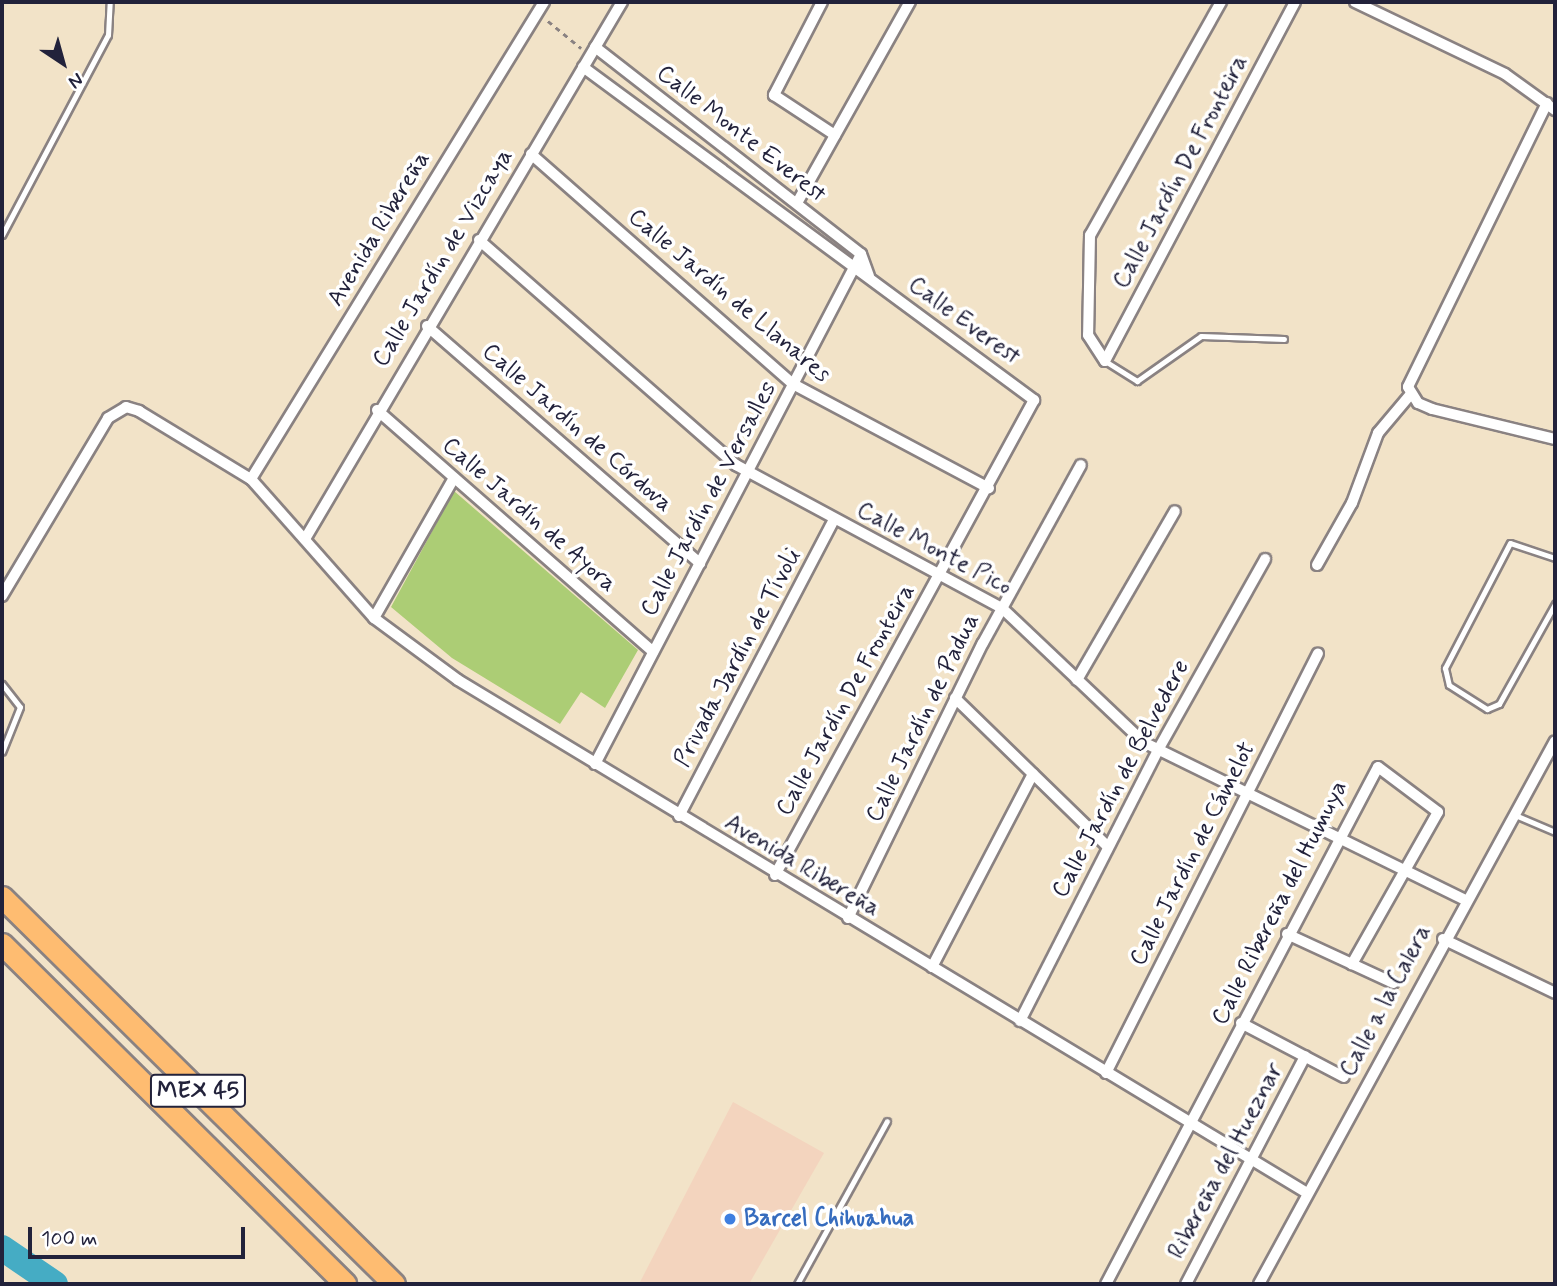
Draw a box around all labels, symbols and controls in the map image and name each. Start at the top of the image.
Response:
north arrow [28,28,98,98]
street label: Calle Jardín De Fronteira [1108,52,1254,292]
street label: Calle Monte Everest [652,60,830,208]
text: N [63,67,88,94]
street label: Avenida Ribereña [321,146,437,312]
street label: Calle Jardín de Vizcaya [368,147,518,369]
street label: Calle Jardín de Llanares [622,203,836,389]
street label: Calle Everest [903,271,1025,371]
street label: Calle Jardín de Córdova [477,338,677,518]
street label: Calle Jardín de Versalles [638,382,780,616]
street label: Calle Jardín de Ayora [436,432,622,598]
street label: Calle Monte Pico [852,496,1016,602]
street label: Privada Jardín de Tívoli [668,544,808,772]
street label: Calle Jardín De Fronteira [771,581,921,819]
street label: Calle Jardín de Padua [862,612,984,824]
street label: Calle Jardín de Belvedere [1048,659,1194,899]
street label: Calle Jardín de Cámelot [1124,738,1262,970]
street label: Calle Ribereña del Humuya [1205,775,1355,1031]
street label: Avenida Ribereña [719,808,885,924]
street label: Calle a la Calera [1333,918,1439,1084]
street label: Ribereña del Hueznar [1161,1056,1291,1266]
road number: MEX 45 [149,1072,247,1110]
place label: Barcel Chihuahua [744,1205,916,1233]
marker: Barcel Chihuahua [722,1211,738,1227]
scale bar [32,1212,248,1256]
text: 100 m [41,1225,97,1253]

